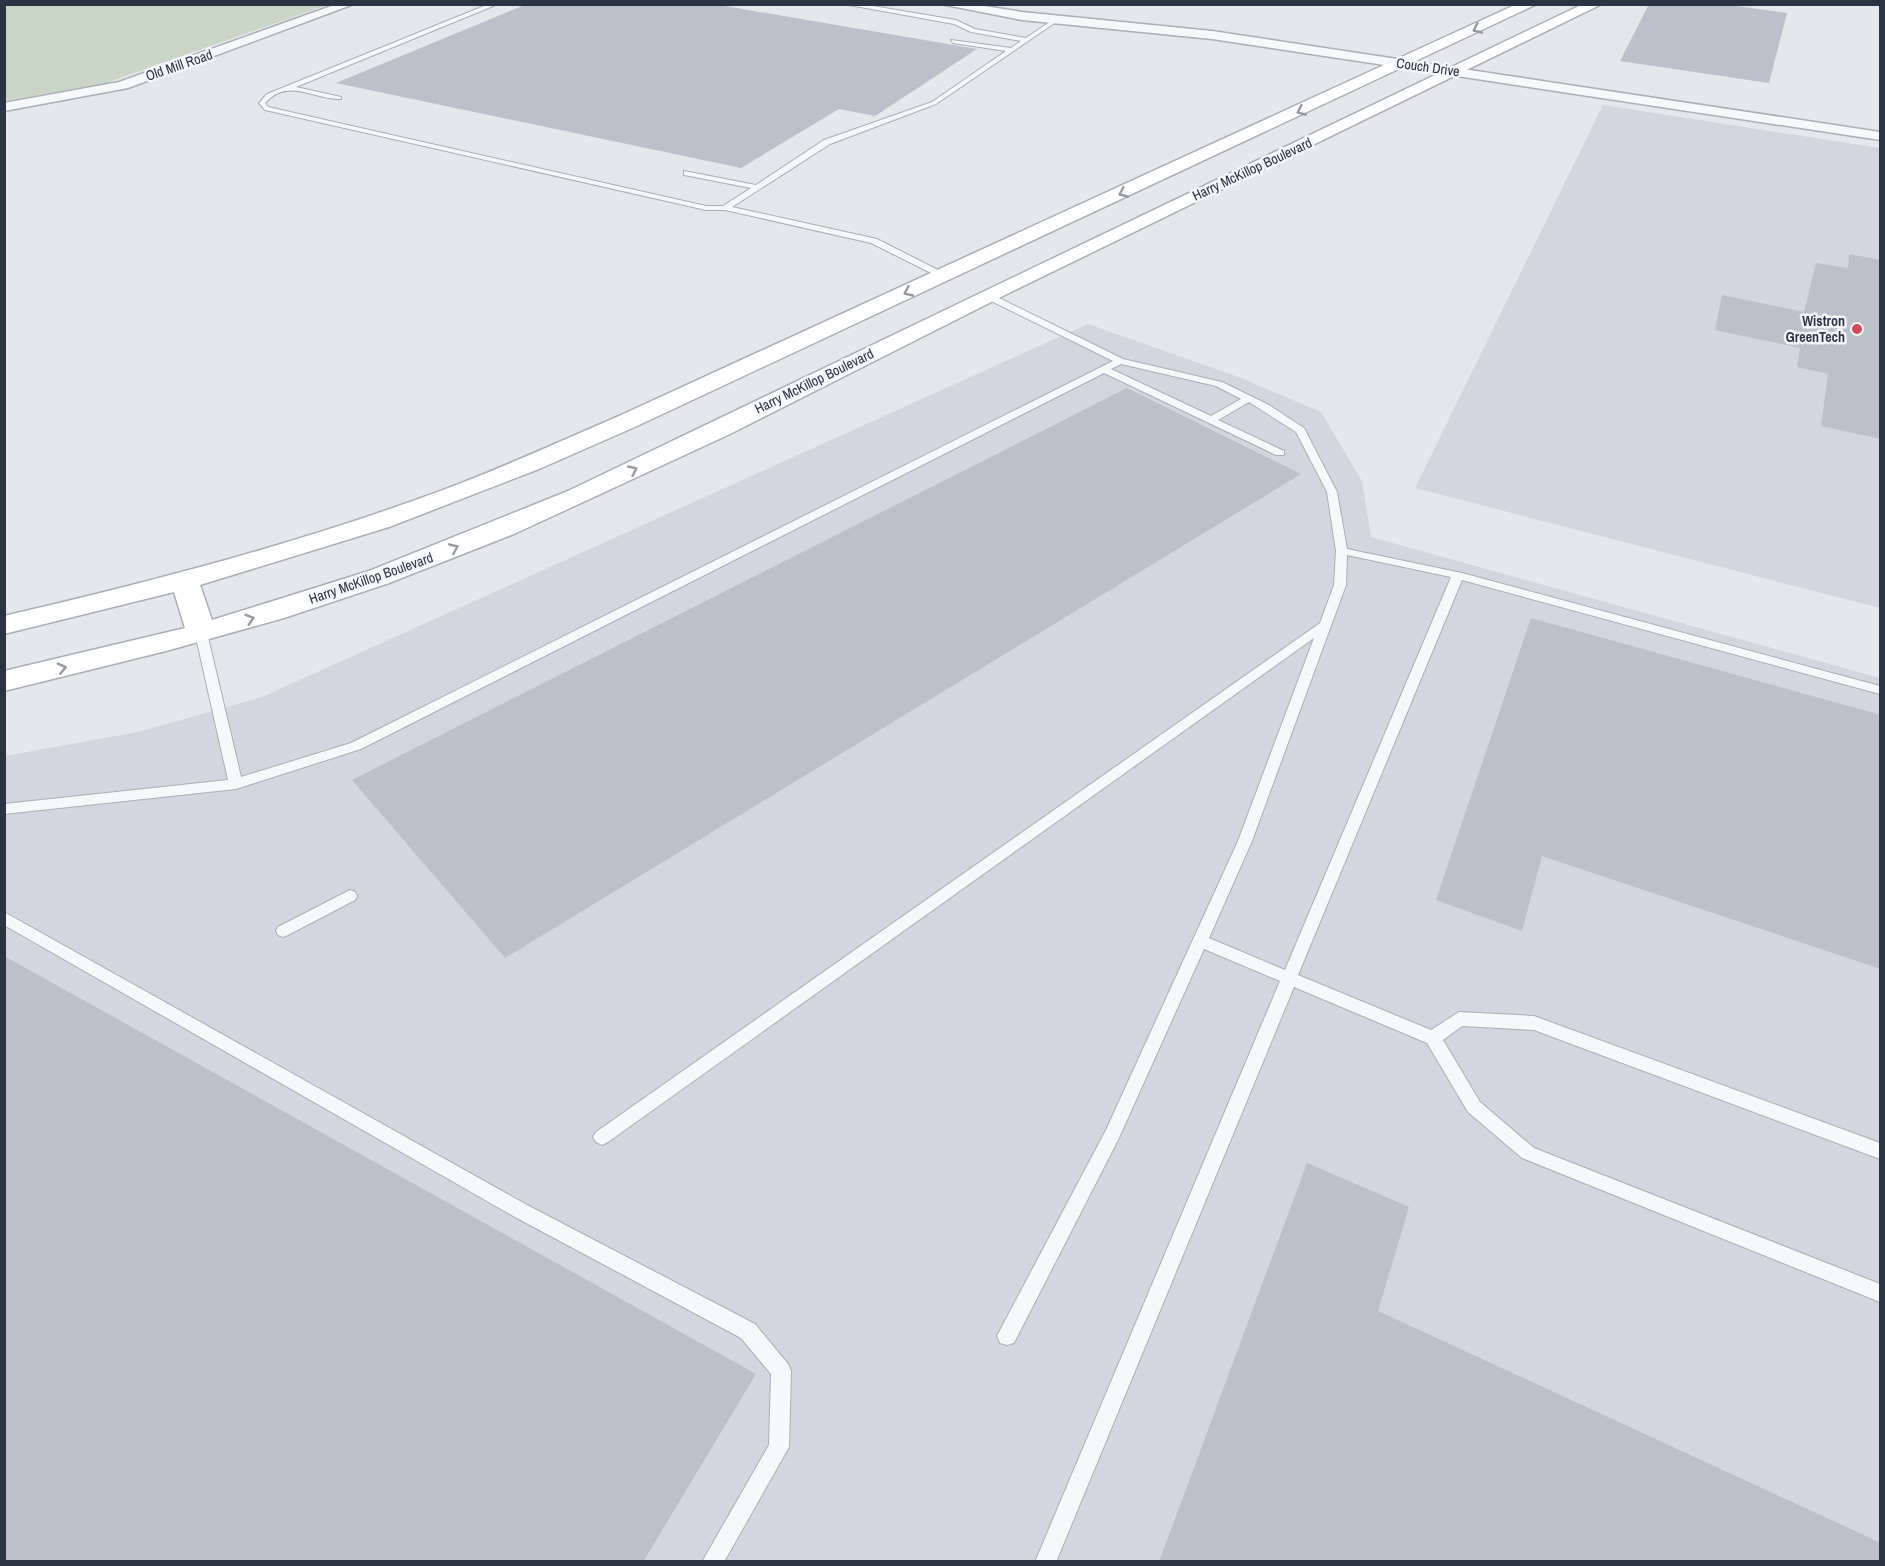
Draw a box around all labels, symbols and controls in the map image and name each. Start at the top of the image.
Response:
one-way arrow [1473,22,1484,34]
street label: Old Mill Road [143,45,215,85]
street label: Couch Drive [1395,54,1461,80]
one-way arrow [1296,104,1307,116]
street label: Harry McKillop Boulevard [1189,133,1315,205]
one-way arrow [1119,185,1130,197]
one-way arrow [904,284,915,296]
place label: Wistron GreenTech [1786,312,1845,346]
marker: Wistron GreenTech [1850,322,1864,336]
street label: Harry McKillop Boulevard [752,344,876,418]
one-way arrow [626,466,637,478]
one-way arrow [448,543,459,555]
street label: Harry McKillop Boulevard [307,548,435,608]
one-way arrow [244,614,255,626]
one-way arrow [56,663,66,676]

